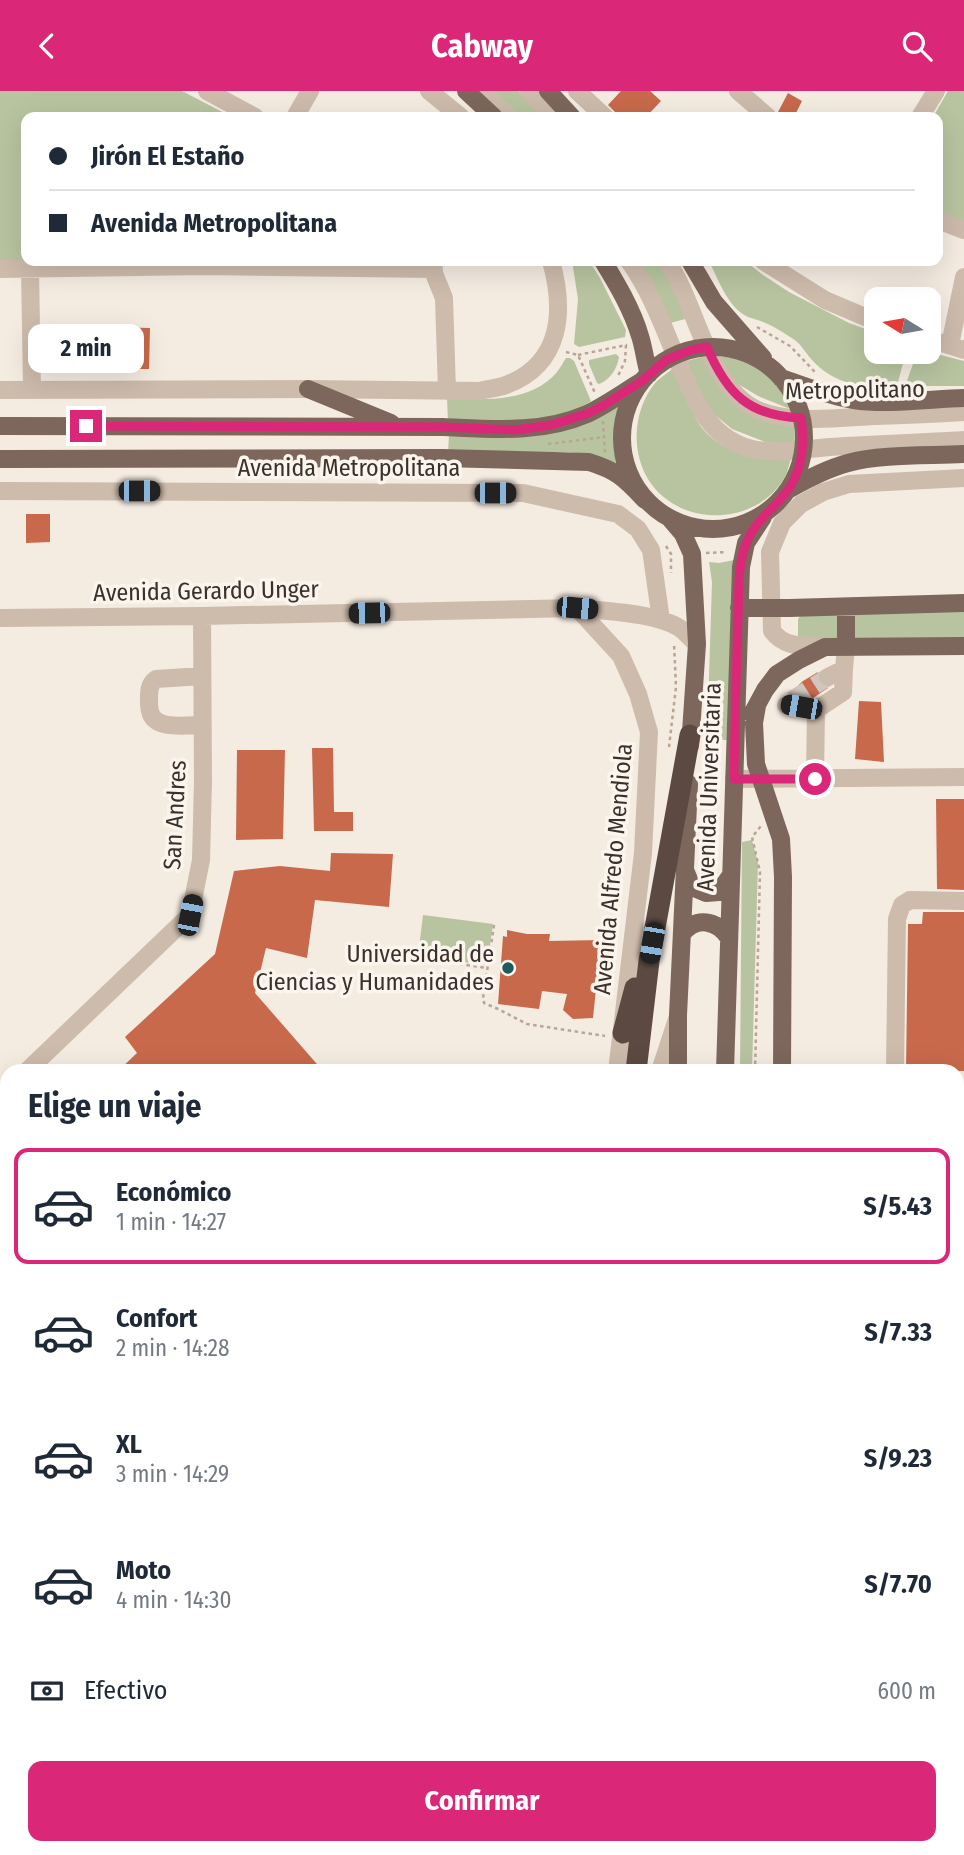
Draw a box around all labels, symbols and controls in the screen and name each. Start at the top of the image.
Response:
icon: back [28,27,66,65]
text: Cabway [431,27,533,65]
icon: search [898,27,936,65]
text: Jirón El Estaño [91,141,244,172]
text: Avenida Metropolitana [91,208,337,239]
north arrow [864,287,942,364]
map controls [864,287,941,364]
callout: 2 min [28,324,144,373]
text: 2 min [61,334,112,362]
street label: Metropolitano [785,375,925,405]
route end [70,410,102,442]
street label: Avenida Metropolitana [238,454,460,482]
car [119,481,161,502]
car [475,483,517,504]
street label: Avenida Gerardo Unger [93,575,320,607]
car [556,596,599,620]
car [348,602,391,624]
street label: Avenida Universitaria [691,682,727,892]
car [779,693,824,721]
street label: Avenida Alfredo Mendiola [588,742,638,996]
street label: San Andres [158,759,192,871]
route start [799,763,831,795]
car [176,892,205,938]
car [639,920,666,966]
place label: Universidad de Ciencias y Humanidades [256,940,494,996]
marker: Universidad de Ciencias y Humanidades [500,960,516,976]
text: Elige un viaje [28,1087,201,1125]
icon: car [32,1175,95,1238]
text: Económico [116,1177,231,1208]
text: S/5.43 [863,1191,932,1222]
text: 1 min · 14:27 [116,1208,226,1236]
icon: car [32,1301,95,1364]
text: Confort [116,1303,197,1334]
text: S/7.33 [864,1317,932,1348]
text: 2 min · 14:28 [116,1334,229,1362]
icon: car [32,1427,95,1490]
text: XL [116,1429,142,1460]
text: S/9.23 [864,1443,932,1474]
text: 3 min · 14:29 [116,1460,229,1488]
icon: car [32,1553,95,1616]
text: Moto [116,1555,171,1586]
text: S/7.70 [864,1569,932,1600]
text: 4 min · 14:30 [116,1586,231,1614]
icon: cash [28,1672,66,1710]
text: Efectivo [84,1675,168,1706]
text: 600 m [878,1677,936,1705]
button: Confirmar [28,1761,936,1841]

